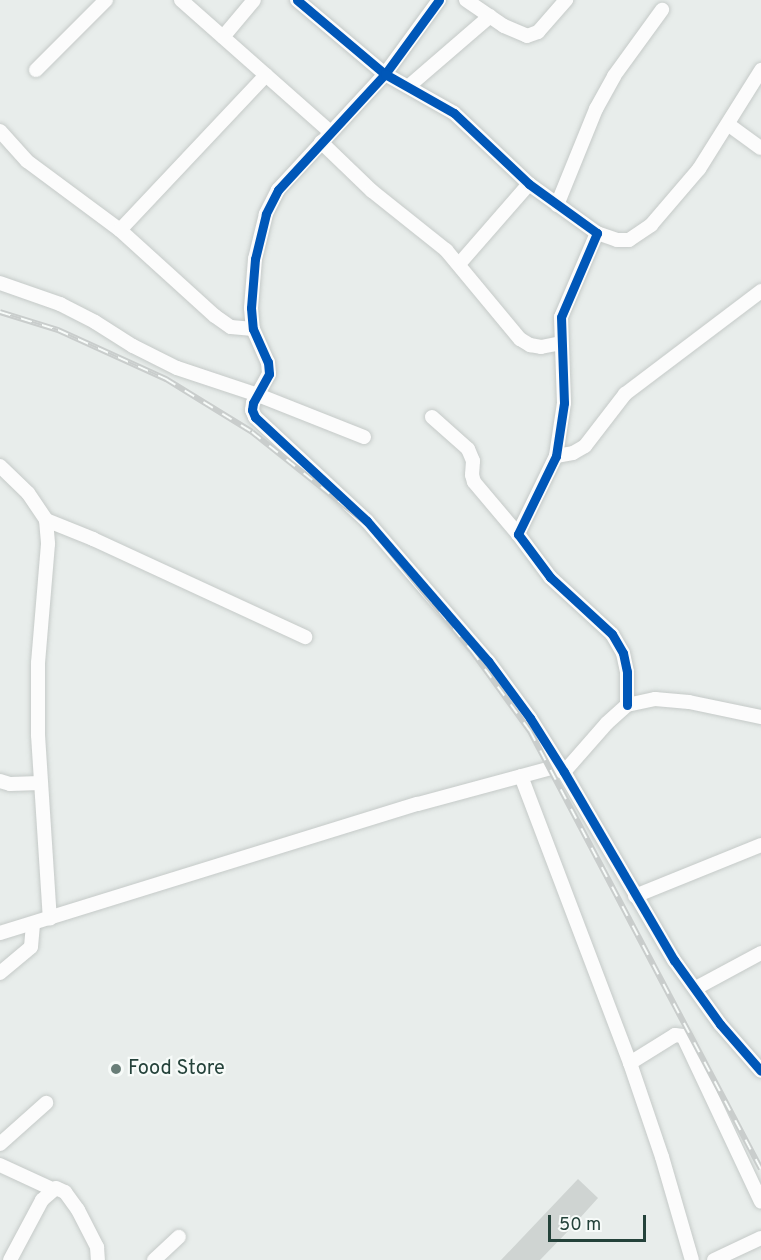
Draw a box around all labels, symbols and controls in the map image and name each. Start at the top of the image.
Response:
place label: Food Store [128,1057,225,1081]
marker: Food Store [109,1062,123,1076]
scale bar [551,1203,648,1241]
text: 50 m [559,1214,601,1237]

